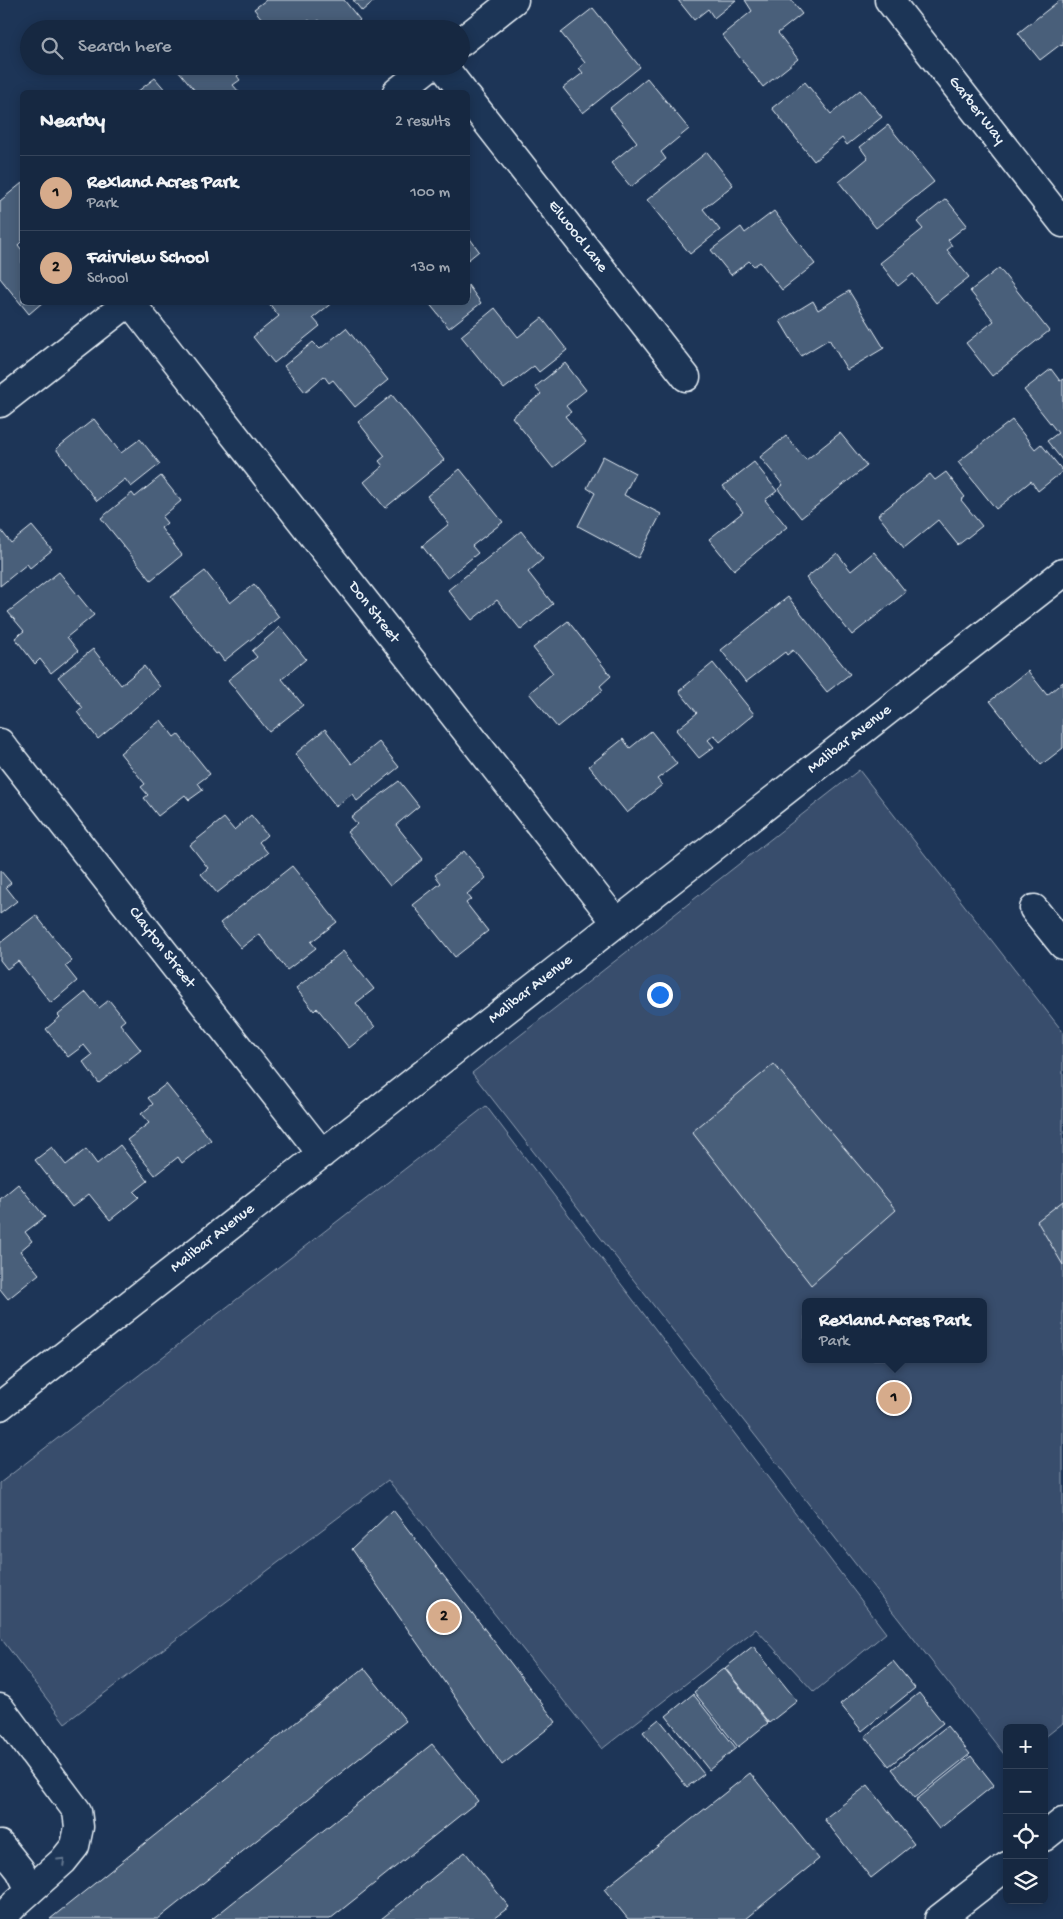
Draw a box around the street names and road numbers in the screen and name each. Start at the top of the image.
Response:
street label: Garber Way [944,73,1009,149]
street label: Elwood Lane [543,197,611,277]
street label: Don Street [342,578,404,649]
street label: Malibar Avenue [804,701,897,779]
street label: Clayton Street [123,904,200,994]
street label: Malibar Avenue [485,951,578,1029]
street label: Malibar Avenue [167,1200,260,1278]

